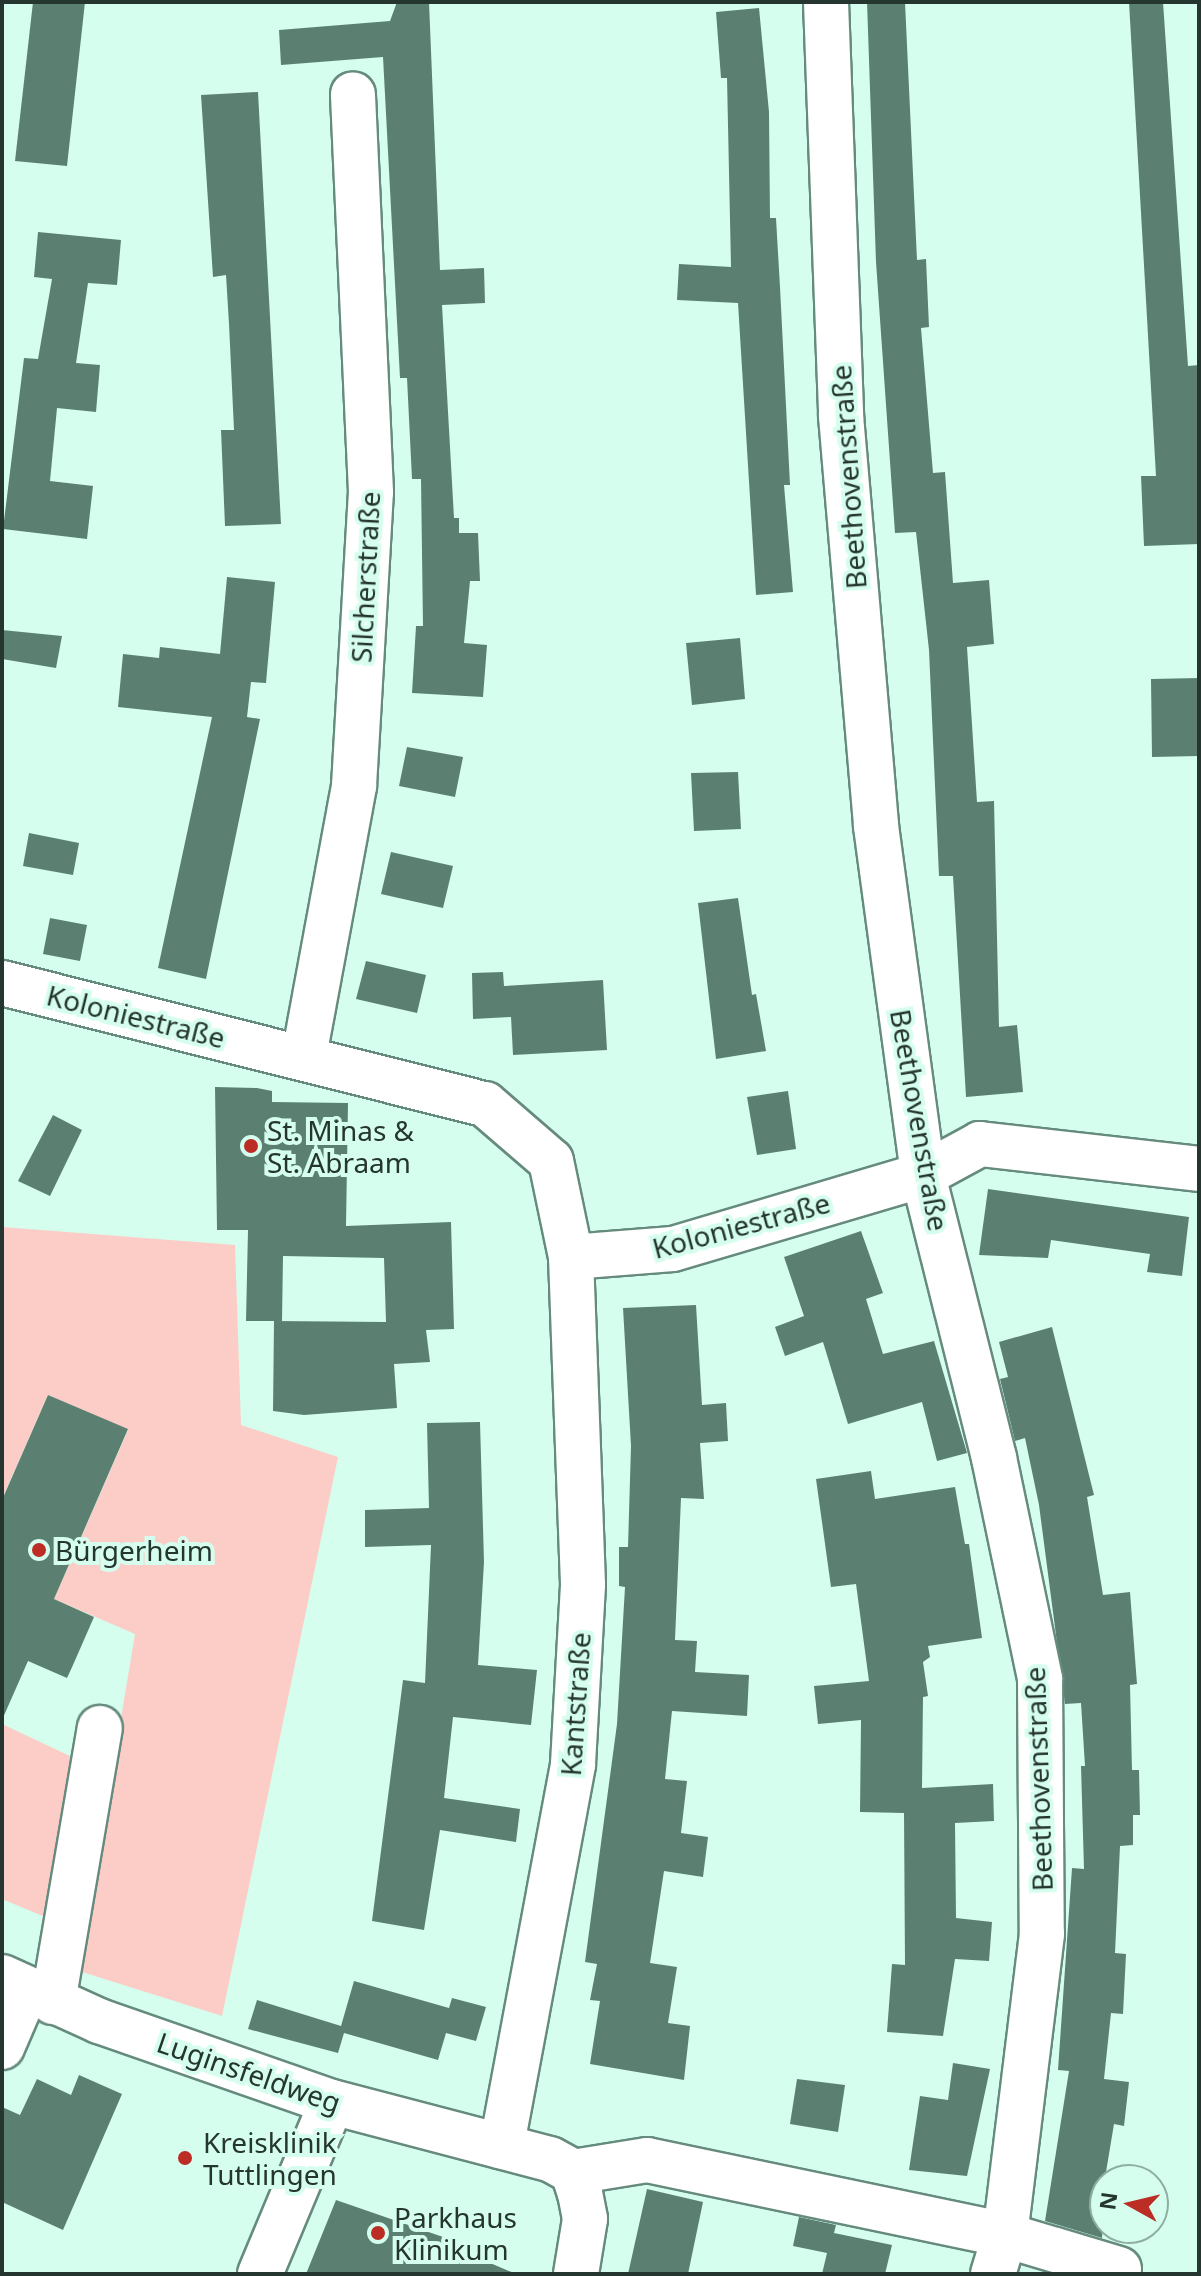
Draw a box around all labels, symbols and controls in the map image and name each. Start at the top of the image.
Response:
street label: Beethovenstraße [823,364,873,590]
street label: Silcherstraße [344,490,386,664]
street label: Koloniestraße [43,978,229,1054]
street label: Beethovenstraße [884,1006,956,1234]
place label: St. Minas & St. Abraam [267,1113,414,1179]
marker: St. Minas & St. Abraam [242,1137,260,1155]
street label: Koloniestraße [649,1185,833,1265]
place label: Bürgerheim [55,1533,213,1567]
marker: Bürgerheim [30,1541,48,1559]
street label: Kantstraße [553,1631,597,1777]
street label: Beethovenstraße [1017,1666,1059,1892]
street label: Luginsfeldweg [153,2025,345,2119]
place label: Kreisklinik Tuttlingen [203,2125,337,2191]
marker: Kreisklinik Tuttlingen [174,2147,196,2169]
north arrow [1089,2164,1169,2244]
text: N [1091,2190,1123,2212]
place label: Parkhaus Klinikum [394,2200,517,2266]
marker: Parkhaus Klinikum [369,2224,387,2242]

